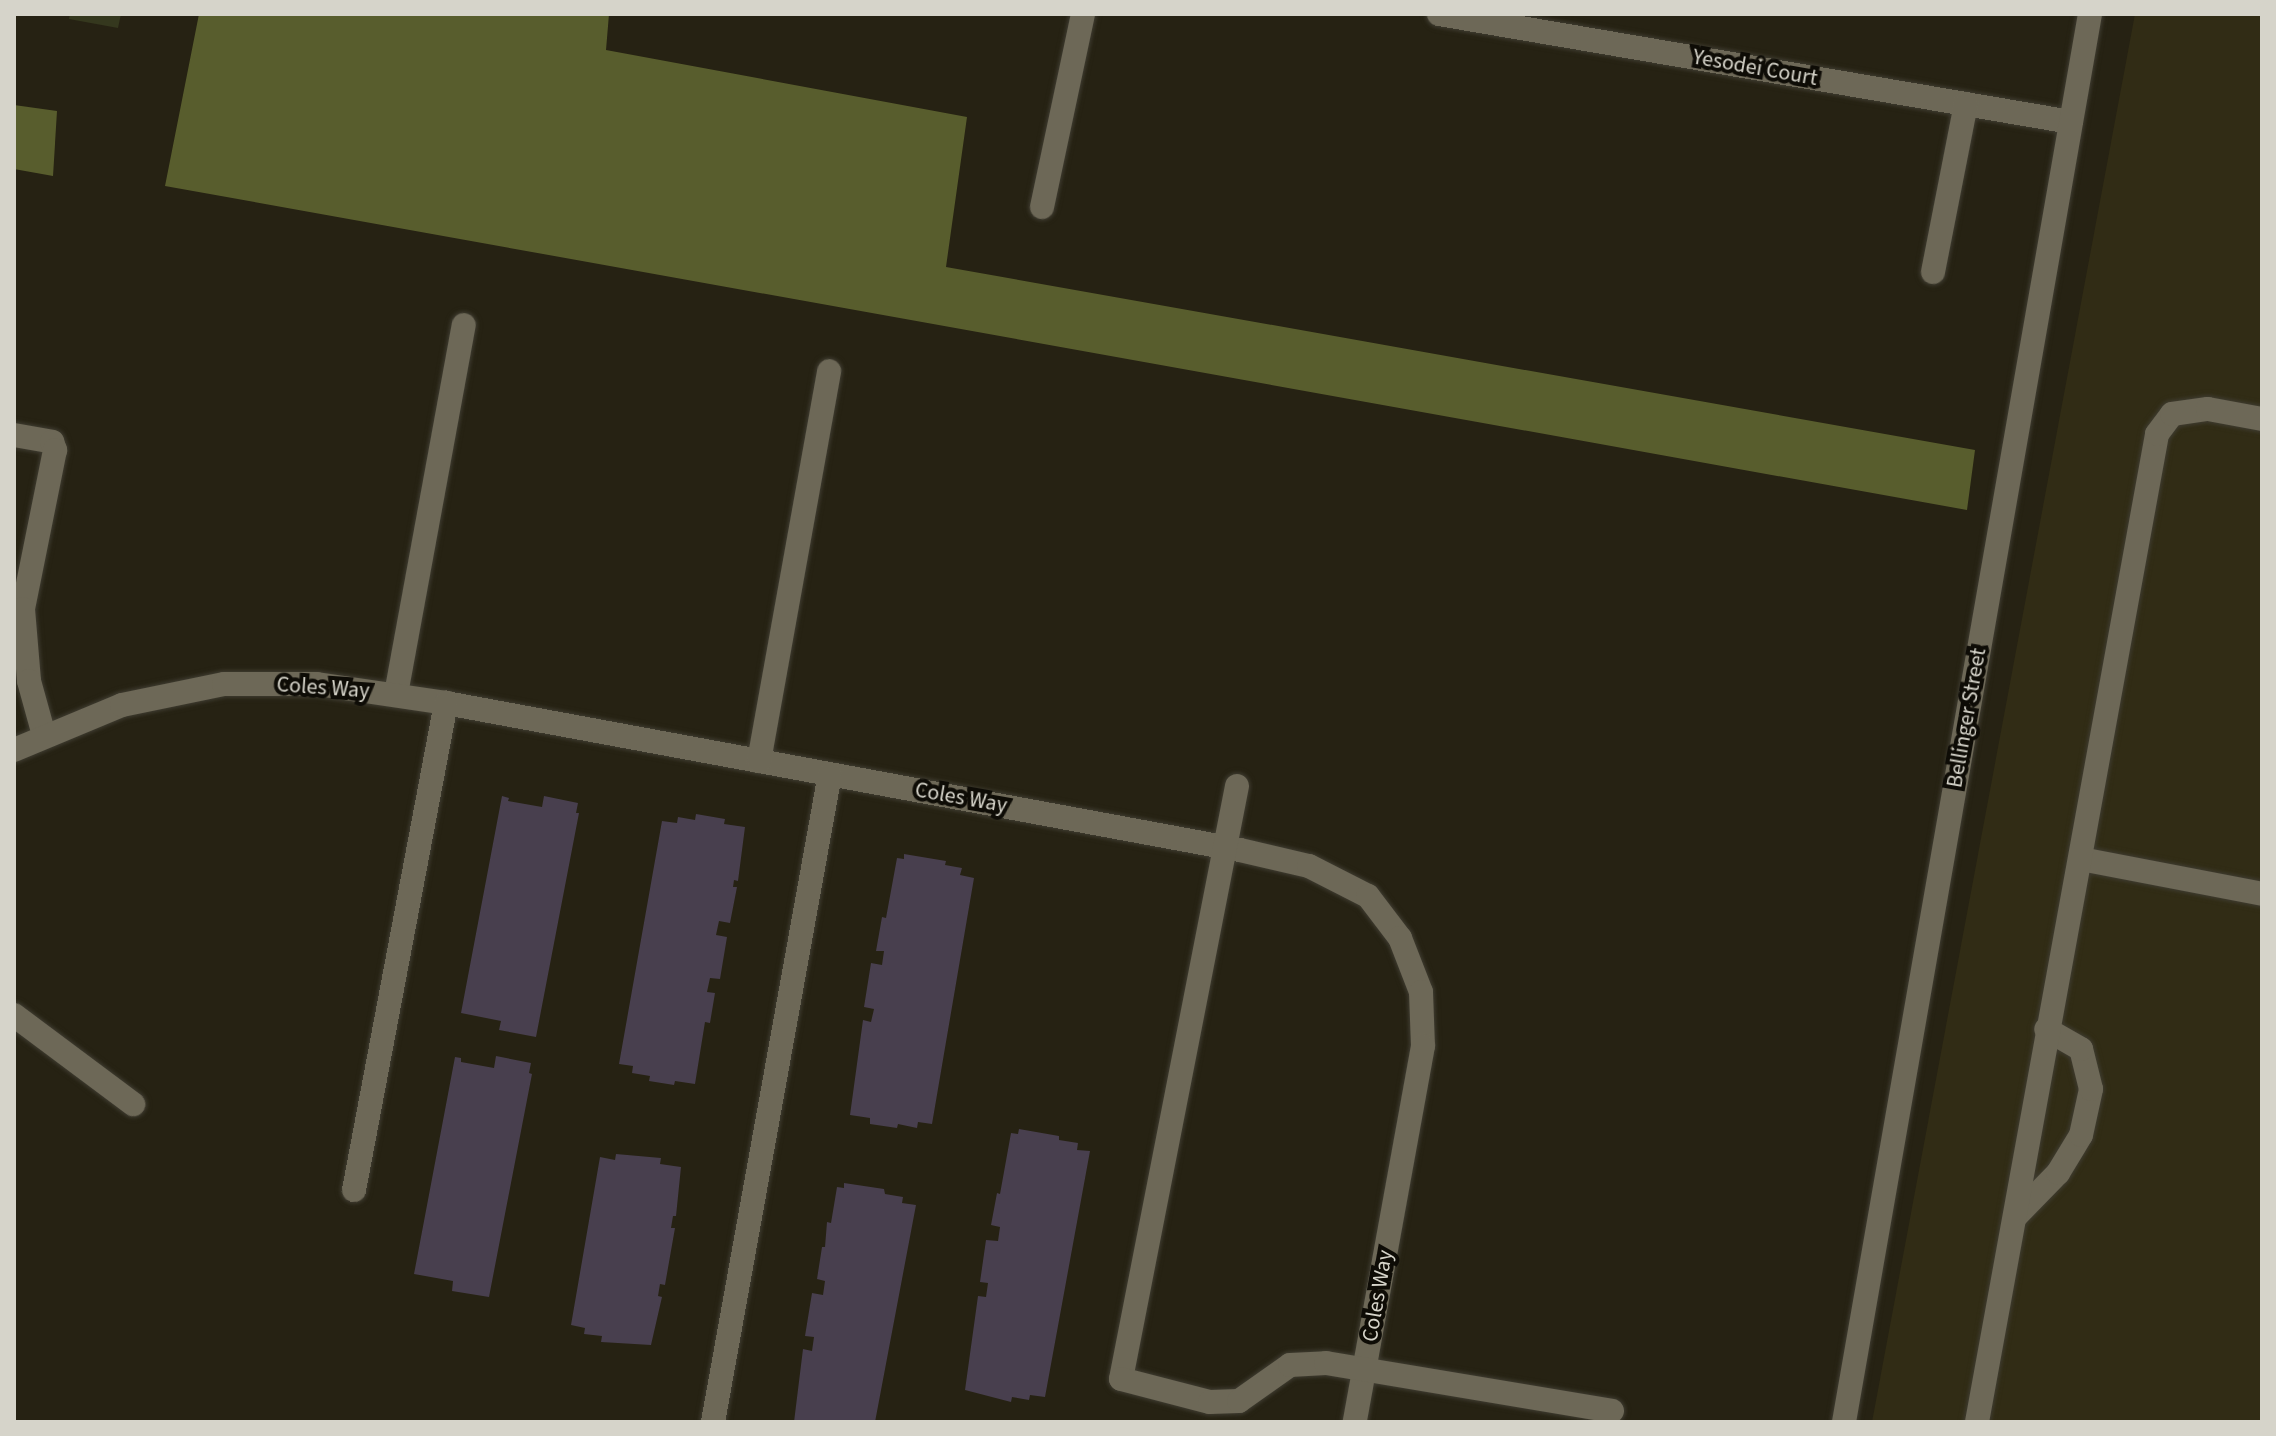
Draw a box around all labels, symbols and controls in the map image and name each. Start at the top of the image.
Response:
street label: Yesodei Court [1691,44,1819,92]
street label: Bellinger Street [1942,646,1992,790]
street label: Coles Way [276,672,370,704]
street label: Coles Way [913,777,1009,819]
street label: Coles Way [1357,1248,1399,1344]

